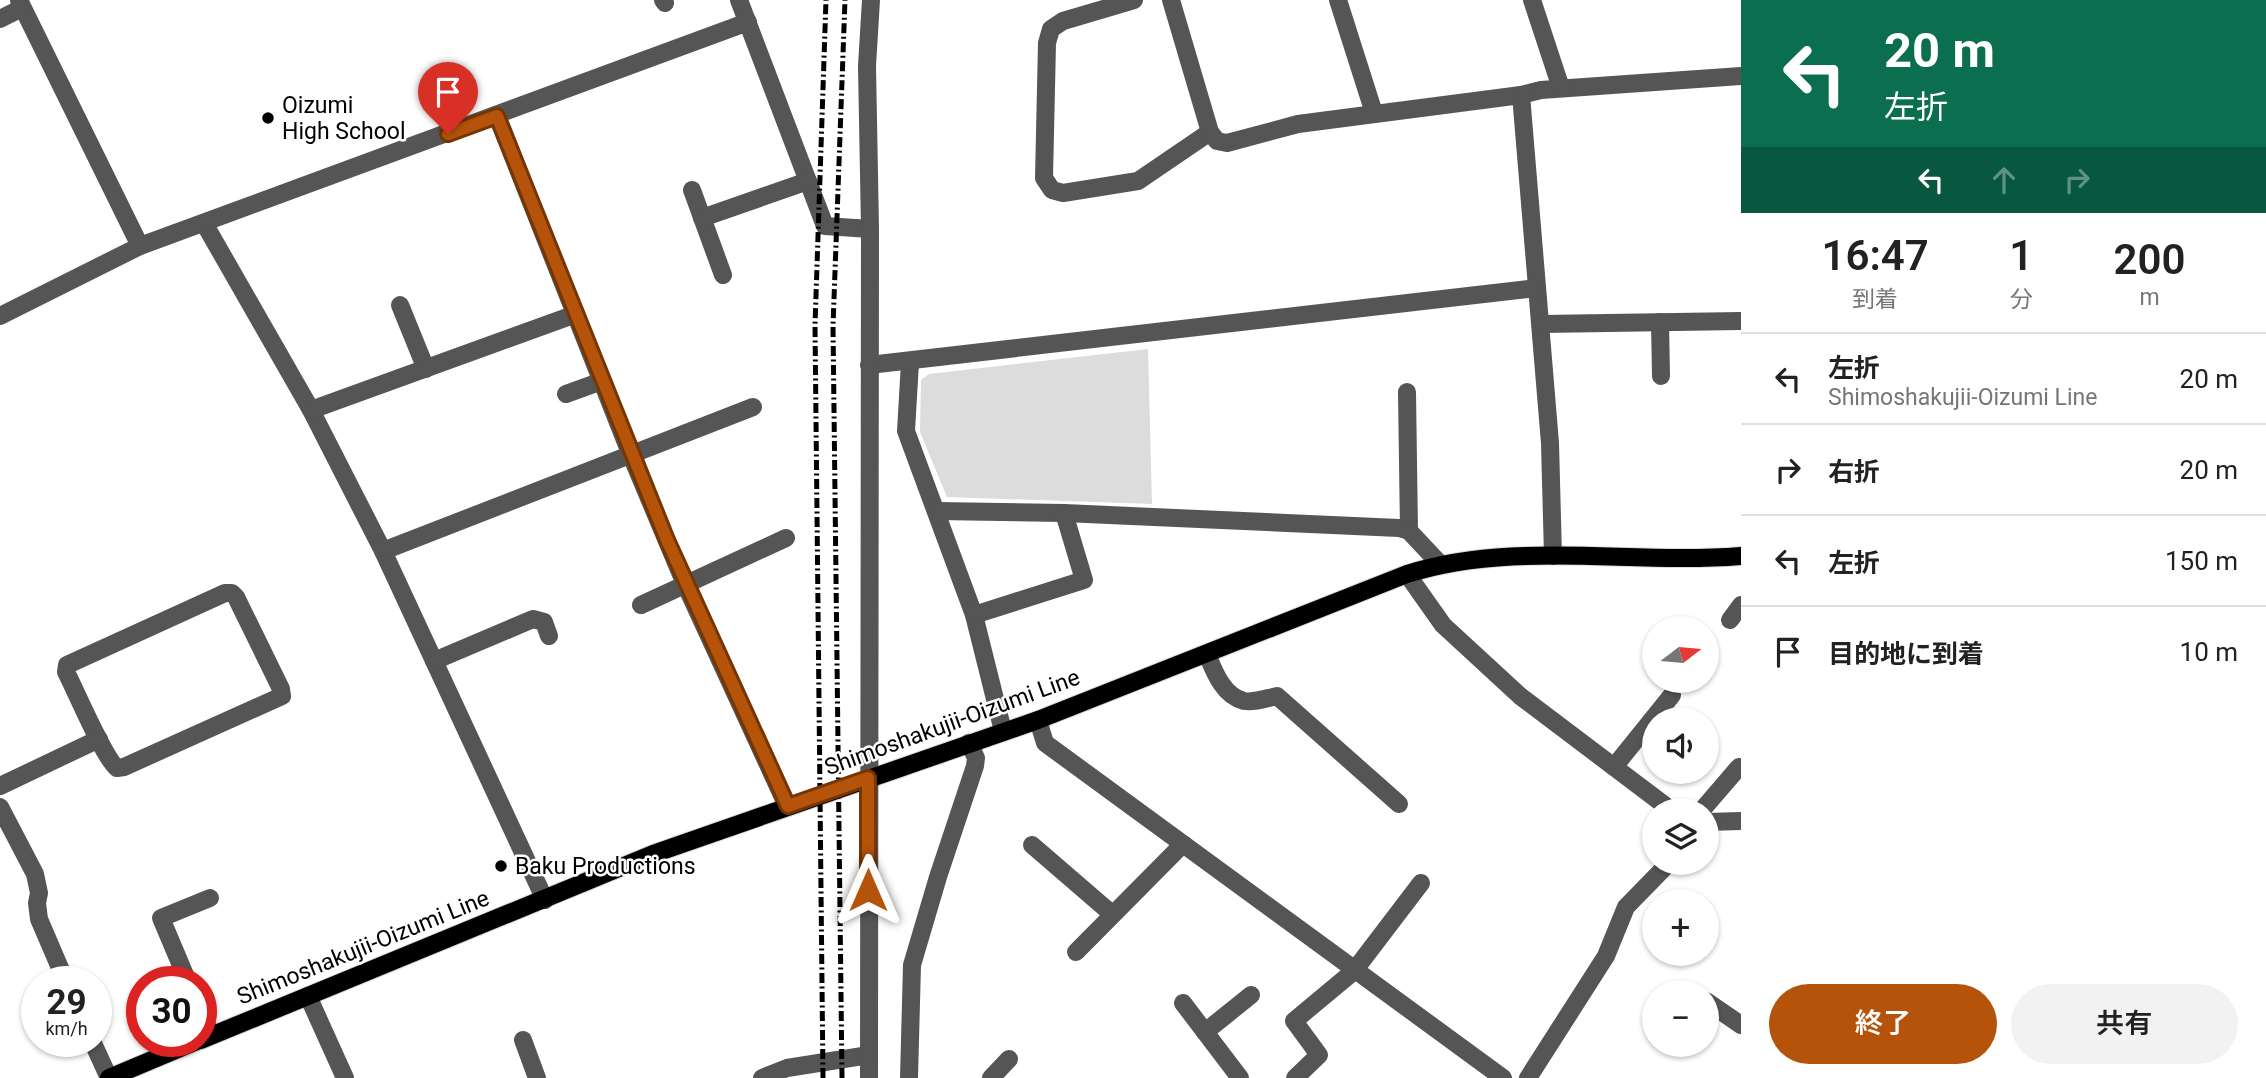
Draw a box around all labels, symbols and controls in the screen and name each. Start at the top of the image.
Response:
text: 20 m [1884,22,1995,79]
icon: left [1769,28,1860,119]
pin [418,62,478,134]
icon: arrive [429,73,467,111]
text: 左折 [1884,88,1948,126]
place label: Oizumi High School [282,92,405,145]
marker: Oizumi High School [260,110,276,126]
icon: left [1912,161,1950,199]
icon: ahead [1985,161,2023,199]
icon: right [2058,161,2096,199]
text: 16:47 [1821,231,1929,280]
text: 1 [2009,231,2033,280]
text: 200 [2114,235,2186,284]
text: m [2140,284,2160,311]
text: 到着 [1852,286,1898,313]
text: 分 [2010,286,2033,313]
text: 左折 [1828,353,1880,383]
icon: left [1769,360,1807,398]
text: 20 m [2180,364,2238,394]
text: Shimoshakujii-Oizumi Line [1828,384,2098,411]
icon: right [1769,451,1807,489]
text: 20 m [2180,455,2238,485]
text: 右折 [1828,457,1880,487]
icon: left [1769,542,1807,580]
text: 150 m [2165,546,2238,576]
text: 左折 [1828,548,1880,578]
north arrow [1642,616,1718,693]
map controls [1642,616,1719,1057]
icon: arrive [1769,633,1807,671]
text: 10 m [2180,637,2238,667]
text: 目的地に到着 [1828,639,1984,669]
street label: Shimoshakujii-Oizumi Line [821,664,1083,781]
button: sound [1642,707,1719,784]
button: layers [1642,798,1719,875]
place label: Baku Productions [515,853,696,880]
position arrow [831,853,905,927]
marker: Baku Productions [493,858,509,874]
street label: Shimoshakujii-Oizumi Line [233,884,493,1010]
button: + [1642,889,1719,966]
speed limit sign: 30 [126,966,217,1057]
button: − [1642,980,1719,1057]
text: 29 [46,982,87,1023]
button: 終了 [1769,984,1997,1064]
button: 共有 [2011,984,2238,1064]
text: km/h [45,1018,88,1039]

